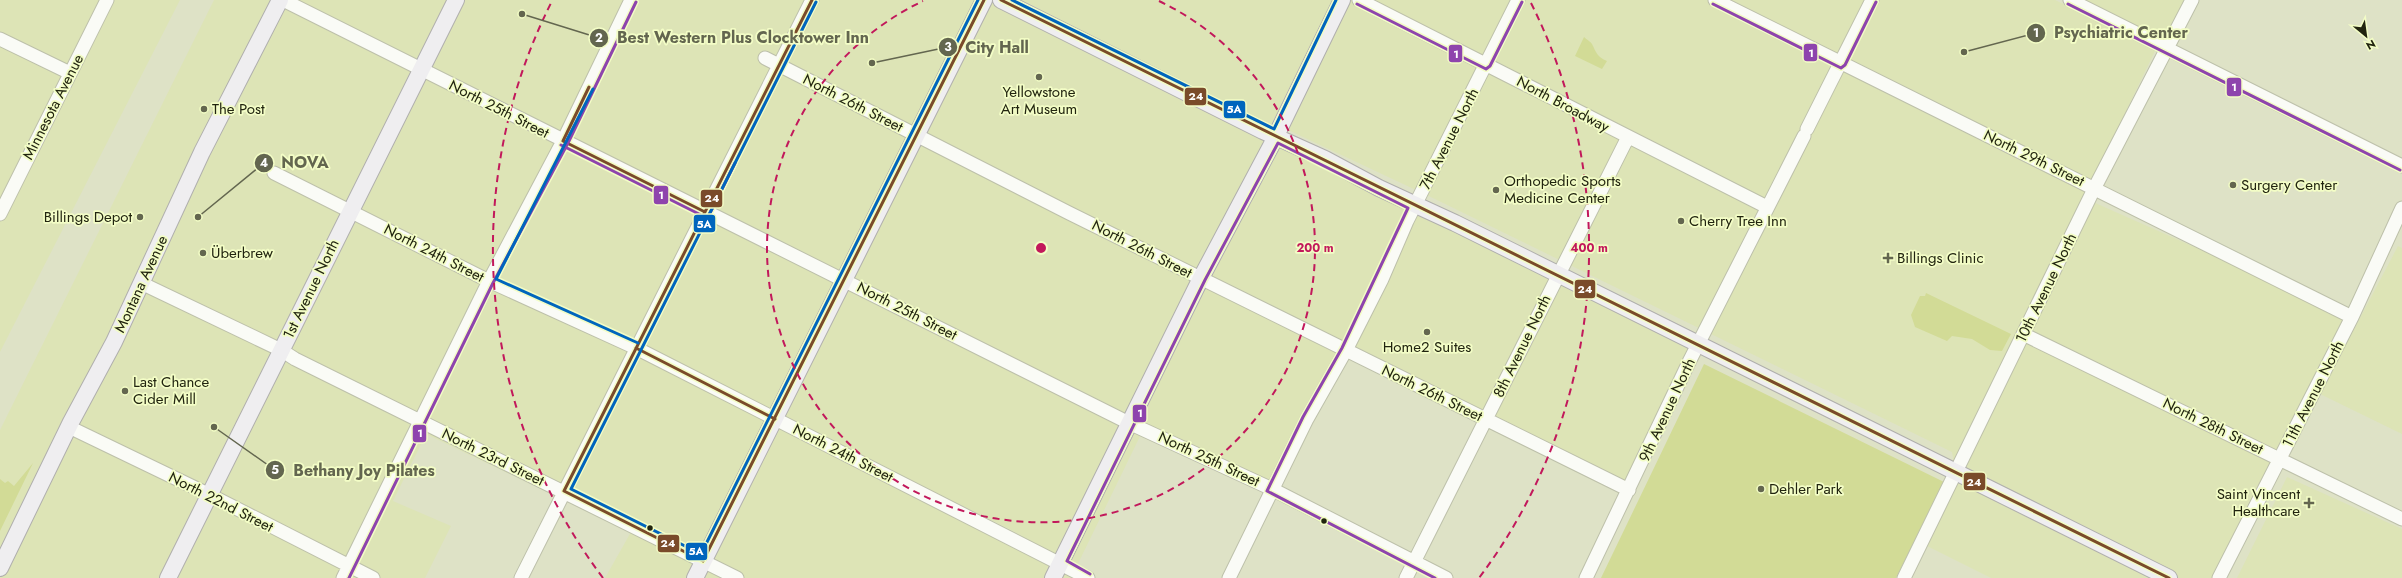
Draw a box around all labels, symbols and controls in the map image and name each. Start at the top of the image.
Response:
north arrow [2346,16,2386,56]
callout: Psychiatric Center [2026,19,2196,47]
text: Psychiatric Center [2054,21,2188,44]
callout: Best Western Plus Clocktower Inn [589,24,877,52]
text: 1 [2033,24,2039,42]
text: Best Western Plus Clocktower Inn [617,26,869,49]
text: 2 [595,29,603,47]
callout: City Hall [938,33,1037,61]
text: City Hall [965,36,1029,59]
text: N [2363,36,2379,54]
text: 3 [944,38,952,56]
line badge: 1 [1803,43,1818,62]
line badge: 1 [1448,44,1463,63]
text: 1 [1808,45,1814,61]
text: 1 [1453,46,1459,62]
street label: Minnesota Avenue [17,50,89,164]
street label: North 26th Street [799,68,907,138]
street label: North Broadway [1513,70,1614,138]
marker: Yellowstone Art Museum [1034,72,1044,82]
street label: North 25th Street [445,74,553,144]
line badge: 1 [2226,77,2242,97]
text: 1 [2231,79,2237,95]
place label: Yellowstone Art Museum [1001,81,1077,120]
street label: 7th Avenue North [1414,84,1484,194]
line badge: 24 [1184,87,1207,106]
text: 24 [1189,88,1204,104]
place label: The Post [212,98,265,120]
line badge: 5A [1223,100,1246,119]
text: 5A [1226,101,1243,117]
marker: The Post [199,104,209,114]
street label: North 29th Street [1980,124,2089,192]
callout: NOVA [254,149,337,177]
text: NOVA [281,151,329,174]
text: 4 [260,154,268,172]
place label: Orthopedic Sports Medicine Center [1504,170,1621,209]
place label: Surgery Center [2241,174,2338,196]
marker: Surgery Center [2228,180,2238,190]
line badge: 1 [653,185,669,205]
marker: Orthopedic Sports Medicine Center [1491,185,1501,195]
text: 1 [658,187,664,203]
line badge: 24 [700,189,723,208]
text: 24 [705,190,720,206]
place label: Billings Depot [44,206,132,228]
place label: Cherry Tree Inn [1689,210,1787,232]
marker: Billings Depot [135,212,145,222]
line badge: 5A [693,214,716,233]
street label: North 26th Street [1088,214,1196,284]
text: 5A [696,216,713,232]
marker: Cherry Tree Inn [1676,216,1686,226]
street label: North 24th Street [380,218,488,288]
street label: 10th Avenue North [2010,230,2082,346]
street label: Montana Avenue [109,231,173,336]
street label: 1st Avenue North [277,235,345,343]
text: 200 m [1296,239,1334,257]
text: 400 m [1570,239,1608,257]
centre of rings [1034,241,1048,255]
place label: Überbrew [211,242,274,264]
place label: Billings Clinic [1897,247,1984,269]
marker: Überbrew [198,248,208,258]
marker: Billings Clinic [1882,252,1894,264]
street label: North 25th Street [853,276,961,346]
line badge: 24 [1574,279,1596,299]
text: 24 [1578,281,1593,297]
street label: 8th Avenue North [1488,291,1556,401]
marker: Home2 Suites [1422,327,1432,337]
place label: Home2 Suites [1383,336,1471,358]
street label: 11th Avenue North [2277,337,2349,451]
street label: 9th Avenue North [1633,354,1701,466]
street label: North 26th Street [1378,359,1487,427]
place label: Last Chance Cider Mill [133,371,210,410]
marker: Last Chance Cider Mill [120,386,130,396]
street label: North 28th Street [2159,392,2267,460]
line badge: 1 [1132,404,1147,423]
text: 1 [1137,405,1143,421]
street label: North 24th Street [789,418,897,488]
street label: North 23rd Street [438,423,548,492]
line badge: 1 [412,424,427,443]
text: 1 [417,425,423,441]
street label: North 25th Street [1155,426,1264,492]
callout: Bethany Joy Pilates [265,456,442,484]
text: Bethany Joy Pilates [293,459,435,482]
text: 5 [271,461,279,479]
street label: North 22nd Street [165,466,277,538]
line badge: 24 [1963,472,1986,491]
text: 24 [1967,474,1982,490]
place label: Dehler Park [1769,478,1843,500]
place label: Saint Vincent Healthcare [2217,483,2300,522]
marker: Dehler Park [1756,484,1766,494]
marker: Saint Vincent Healthcare [2303,497,2315,509]
unlabelled marker [1319,516,1329,526]
unlabelled marker [645,523,655,533]
line badge: 24 [657,534,680,553]
text: 24 [661,535,676,551]
line badge: 5A [685,542,708,561]
text: 5A [688,543,705,559]

